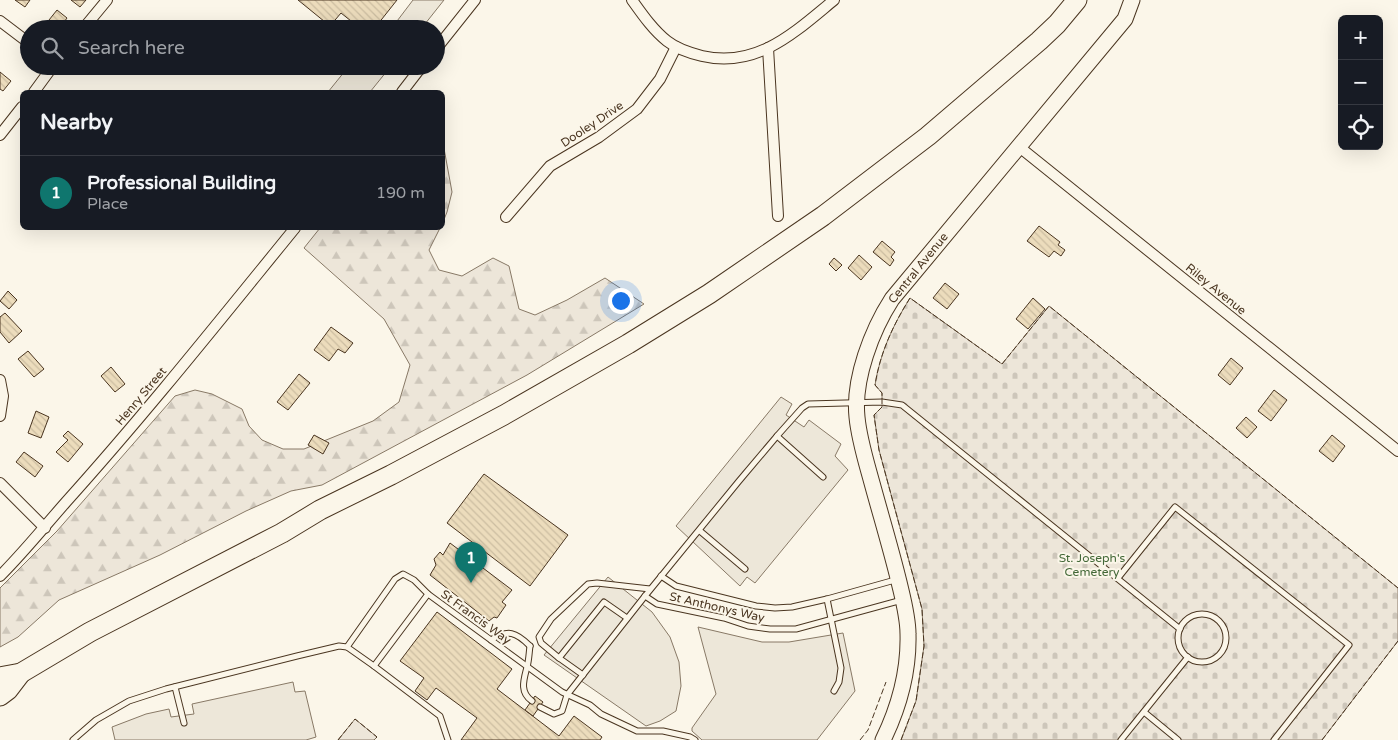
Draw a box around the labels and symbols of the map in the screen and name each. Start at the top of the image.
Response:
street label: Dooley Drive [558,98,626,150]
street label: Central Avenue [885,230,951,306]
street label: Riley Avenue [1183,260,1249,318]
your location [608,288,634,314]
street label: Henry Street [113,364,170,428]
pin: 1 [455,542,487,583]
park label: St. Joseph's Cemetery [1059,551,1126,579]
street label: St Francis Way [438,587,514,648]
street label: St Anthonys Way [668,589,767,625]

